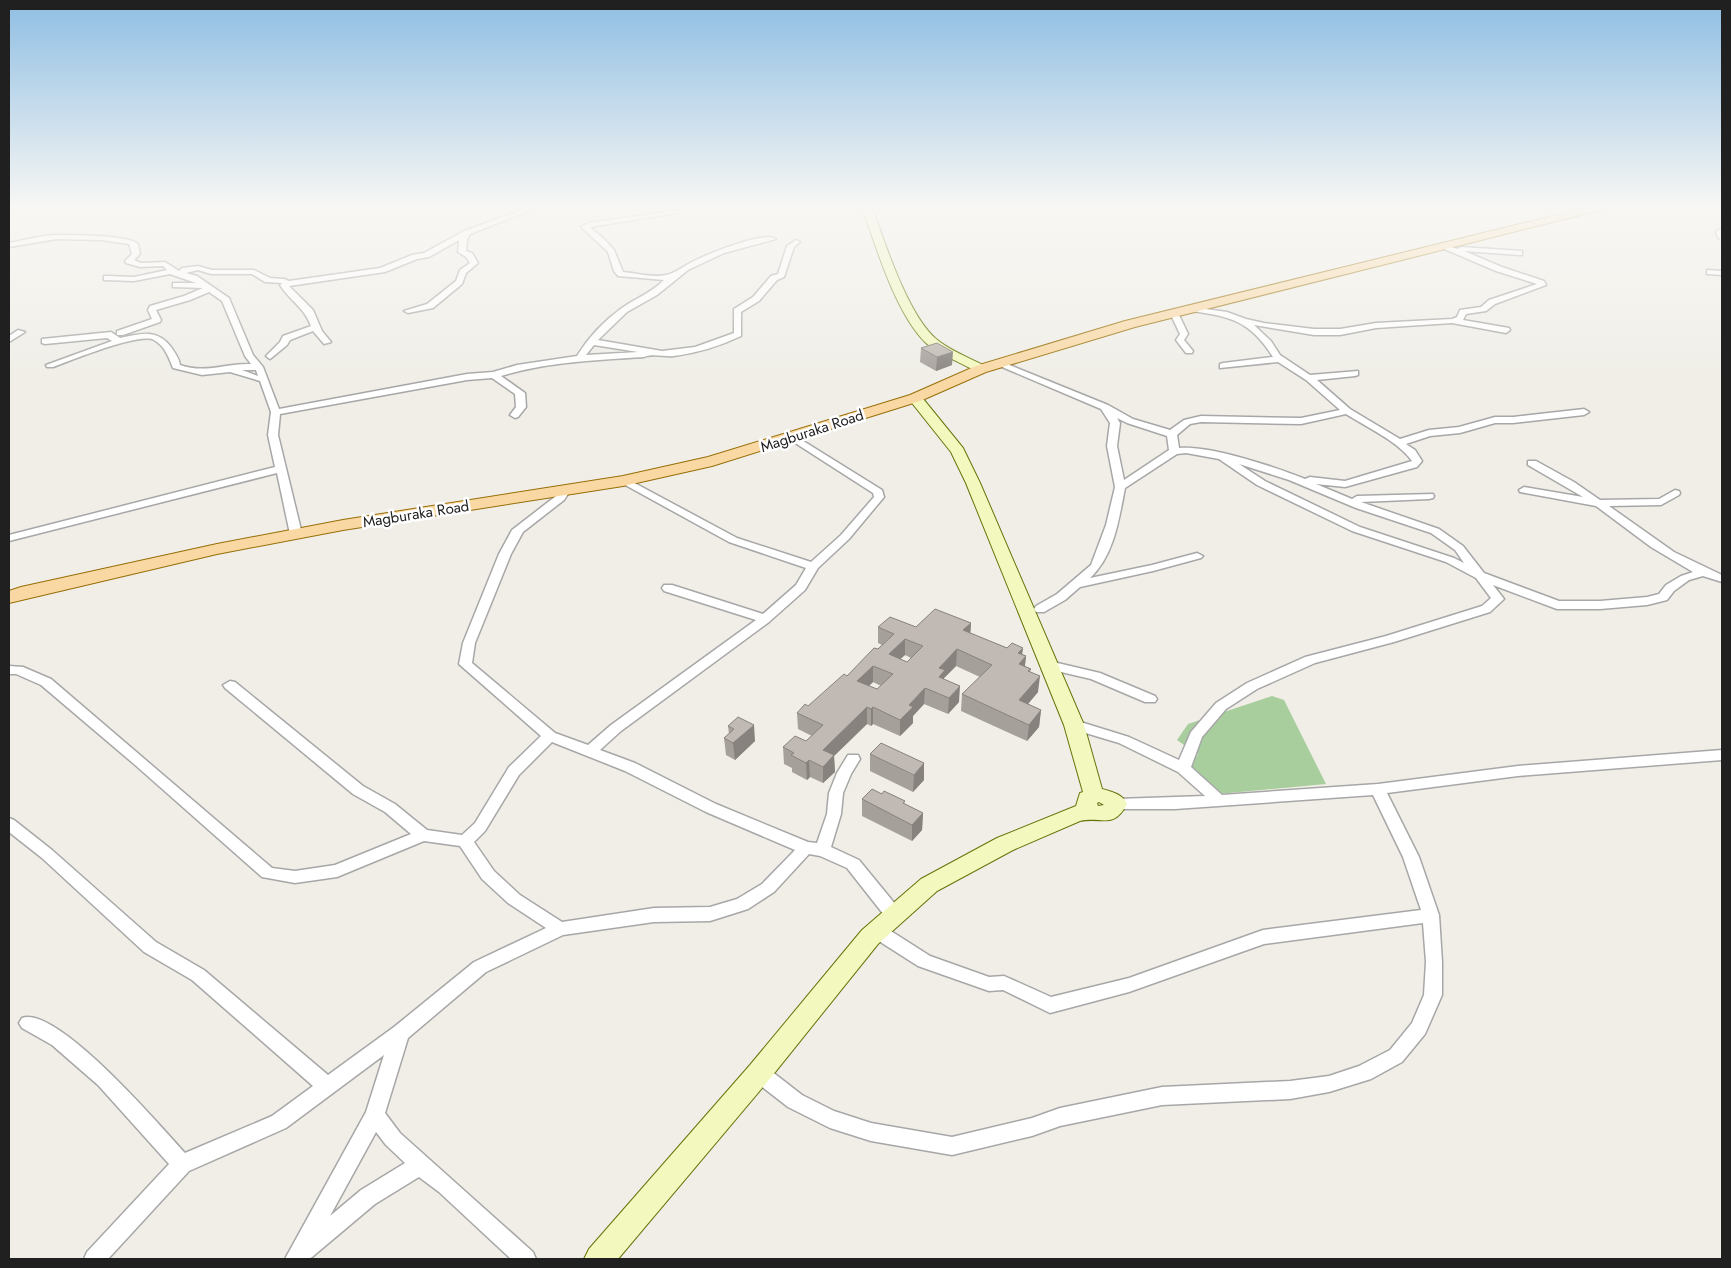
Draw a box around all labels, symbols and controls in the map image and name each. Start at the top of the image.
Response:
street label: Magburaka Road [758,404,866,458]
street label: Magburaka Road [361,495,471,533]

